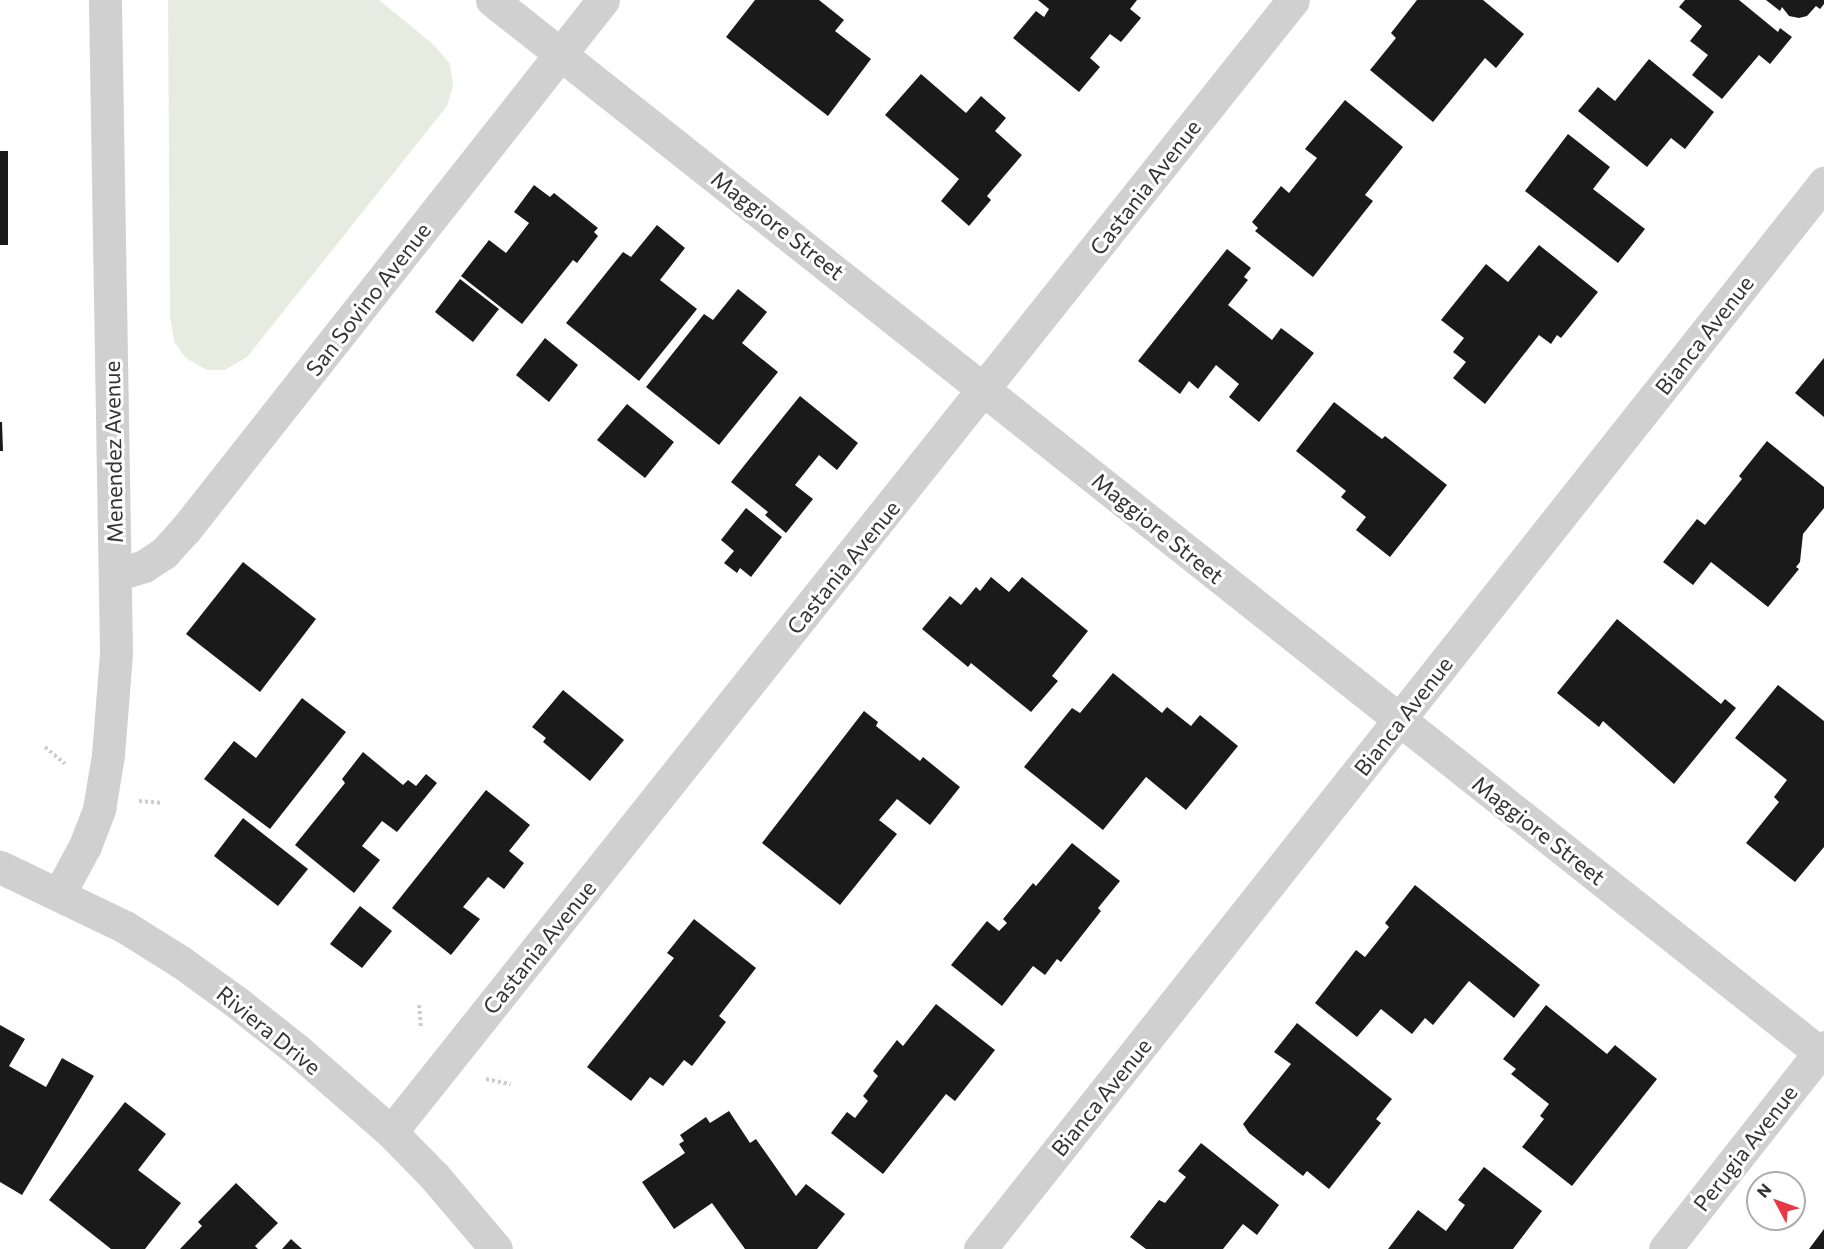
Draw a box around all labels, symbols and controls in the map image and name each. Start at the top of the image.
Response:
street label: Castania Avenue [1084,114,1206,260]
street label: Maggiore Street [706,165,850,285]
street label: San Sovino Avenue [300,217,436,381]
street label: Bianca Avenue [1649,270,1759,400]
street label: Menendez Avenue [98,361,128,543]
street label: Maggiore Street [1087,467,1229,589]
street label: Castania Avenue [781,495,905,639]
street label: Bianca Avenue [1348,651,1458,781]
street label: Maggiore Street [1467,770,1611,890]
street label: Castania Avenue [477,875,601,1019]
street label: Riviera Drive [212,980,326,1080]
street label: Bianca Avenue [1045,1033,1157,1161]
street label: Perugia Avenue [1688,1080,1802,1216]
north arrow [1746,1171,1806,1231]
text: N [1752,1179,1775,1201]

